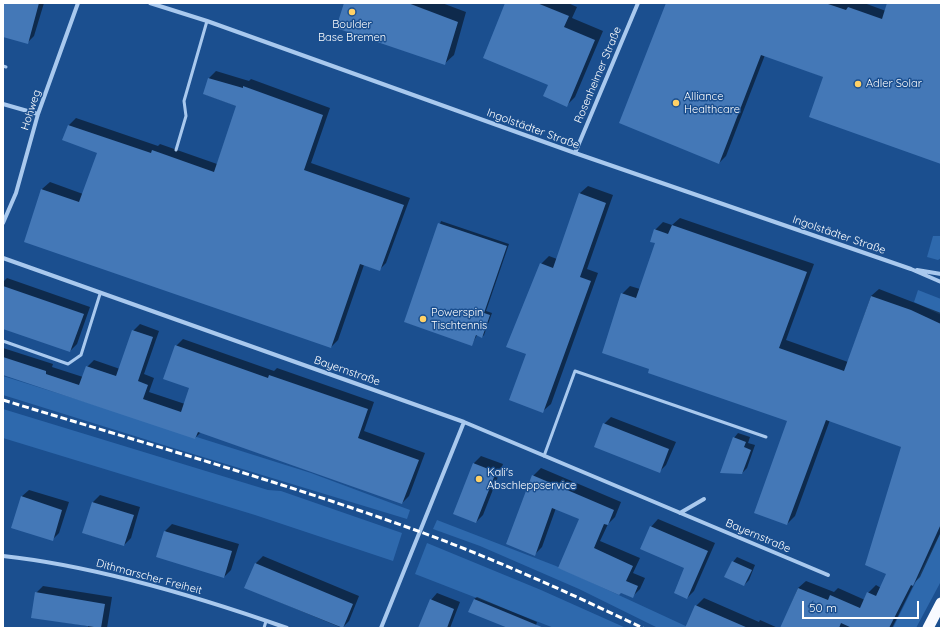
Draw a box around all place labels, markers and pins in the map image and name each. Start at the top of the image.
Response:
marker: Boulder Base Bremen [347,7,357,17]
place label: Boulder Base Bremen [318,18,386,44]
place label: Adler Solar [866,77,922,91]
marker: Adler Solar [853,79,863,89]
place label: Alliance Healthcare [684,90,740,116]
marker: Alliance Healthcare [671,98,681,108]
place label: Powerspin Tischtennis [431,306,487,332]
marker: Powerspin Tischtennis [418,314,428,324]
place label: Kali's Abschleppservice [487,466,576,492]
marker: Kali's Abschleppservice [474,474,484,484]

